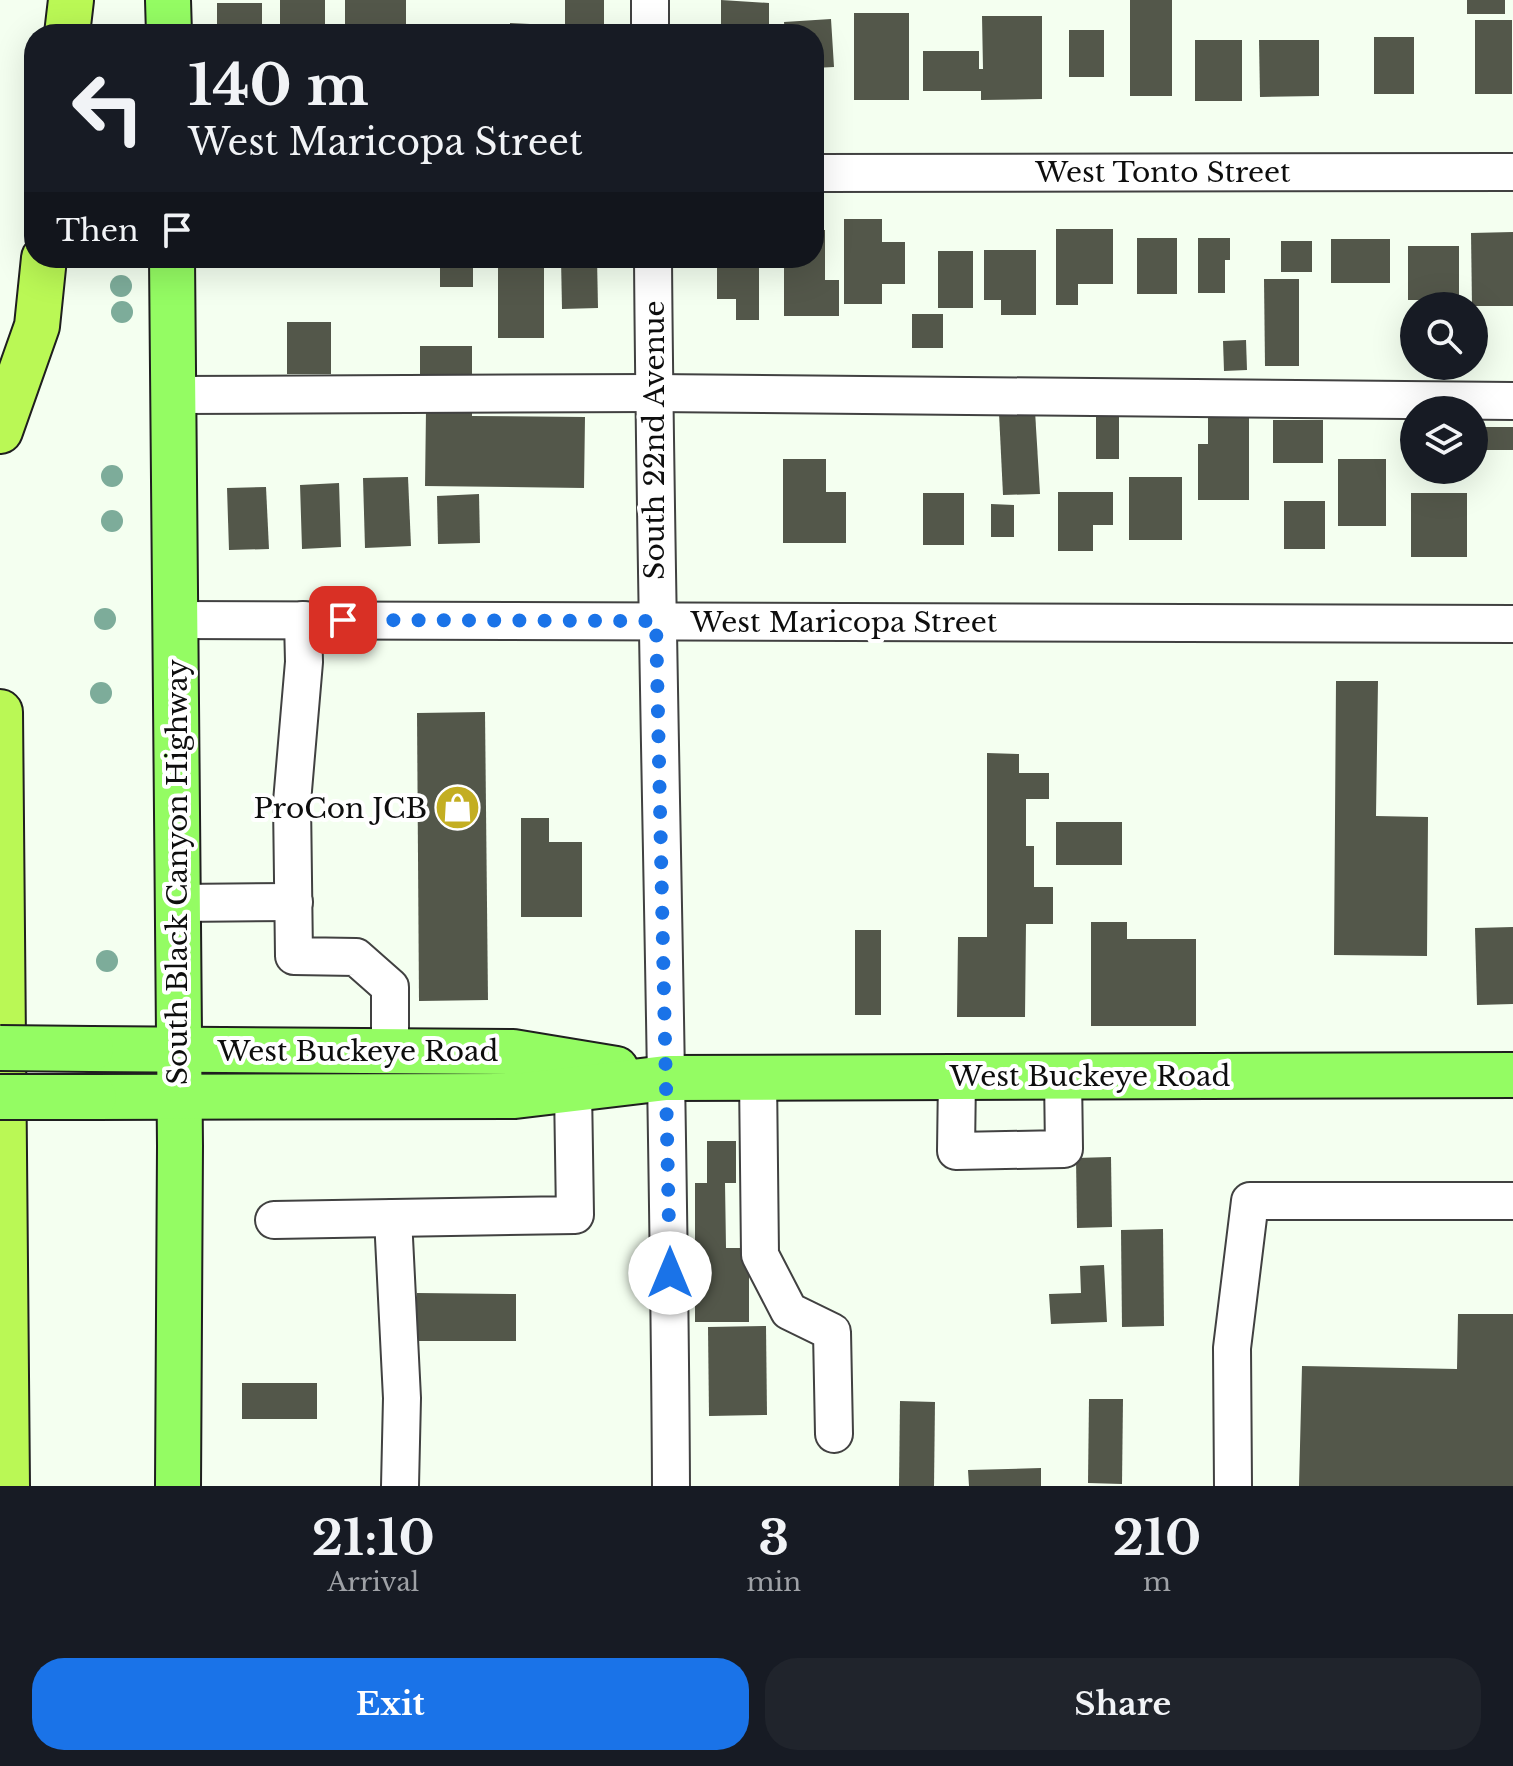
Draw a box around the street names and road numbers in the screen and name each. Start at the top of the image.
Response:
street label: West Tonto Street [1034,155,1291,190]
street label: South 22nd Avenue [637,300,672,580]
street label: West Maricopa Street [690,605,998,640]
street label: South Black Canyon Highway [160,659,195,1085]
street label: West Buckeye Road [216,1034,499,1069]
street label: West Buckeye Road [948,1059,1231,1094]

